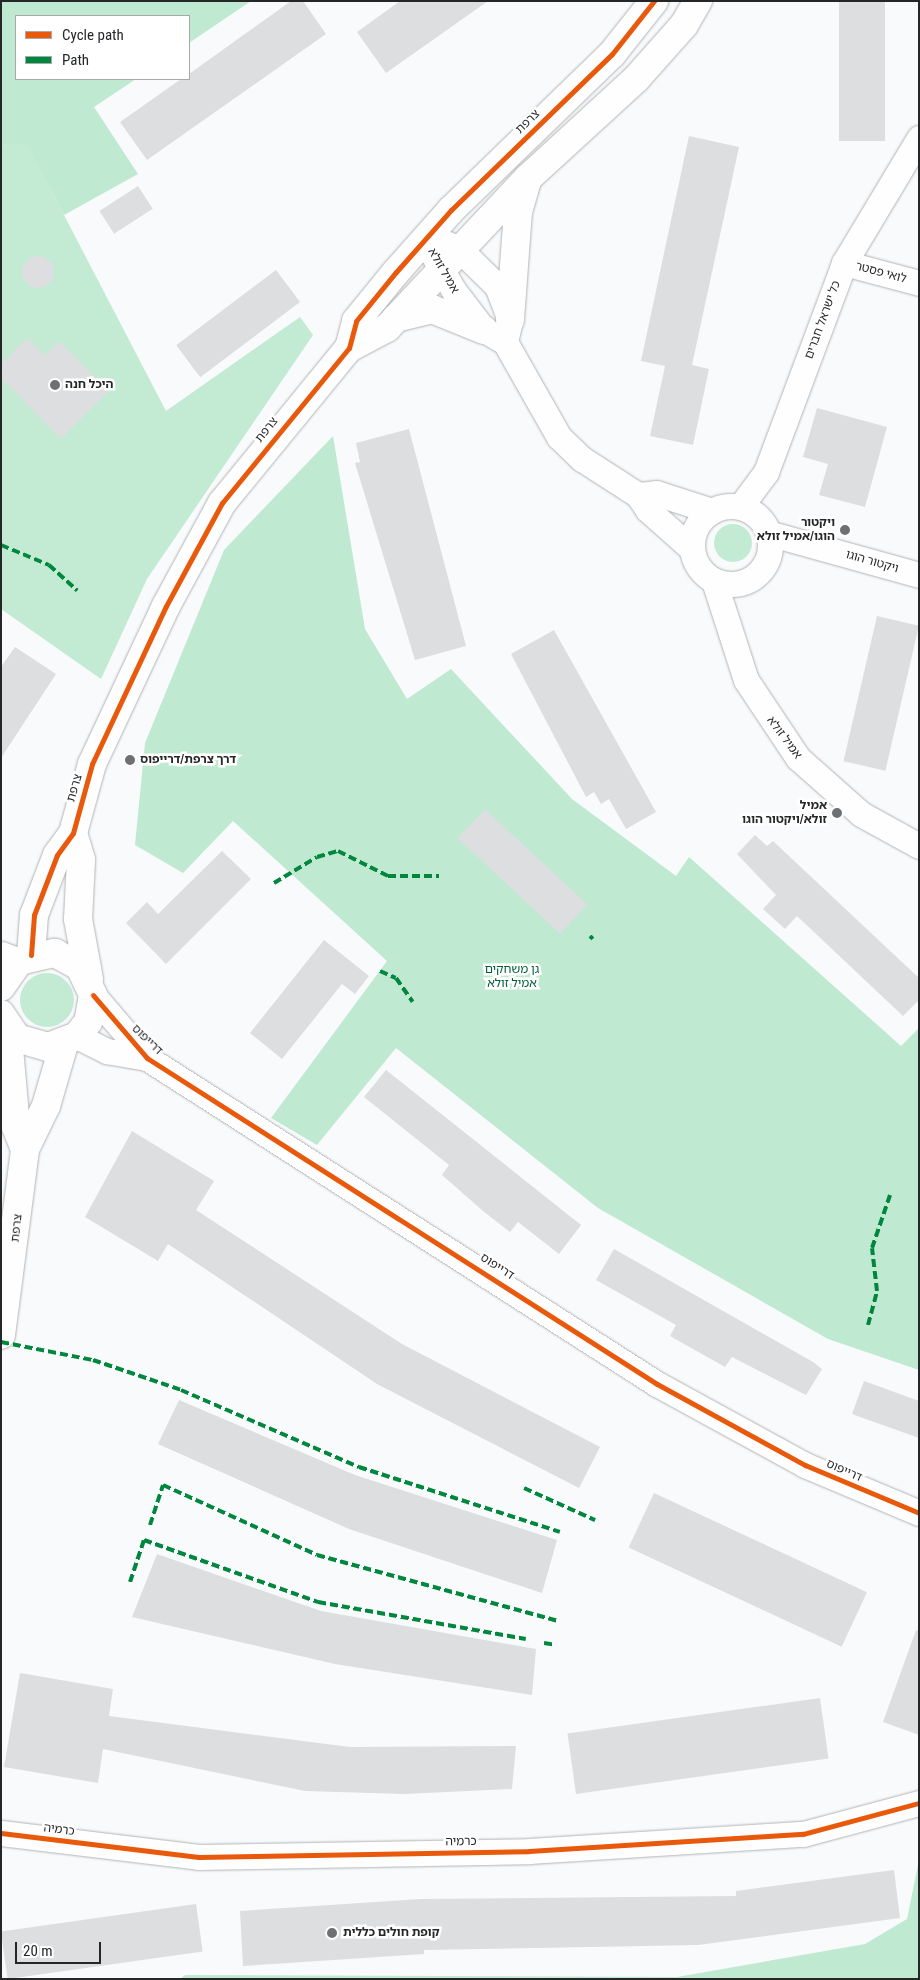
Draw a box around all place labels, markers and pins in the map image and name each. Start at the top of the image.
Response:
place label: היכל חנה [65,378,113,392]
marker: היכל חנה [49,379,61,391]
place label: ויקטור הוגו/אמיל זולא [757,516,835,544]
marker: ויקטור הוגו/אמיל זולא [839,524,851,536]
place label: דרך צרפת/דרייפוס [140,753,236,767]
marker: דרך צרפת/דרייפוס [124,754,136,766]
place label: אמיל זולא/ויקטור הוגו [742,799,827,827]
marker: אמיל זולא/ויקטור הוגו [831,807,843,819]
marker: קופת חולים כללית [325,1926,339,1940]
place label: קופת חולים כללית [343,1926,440,1940]

